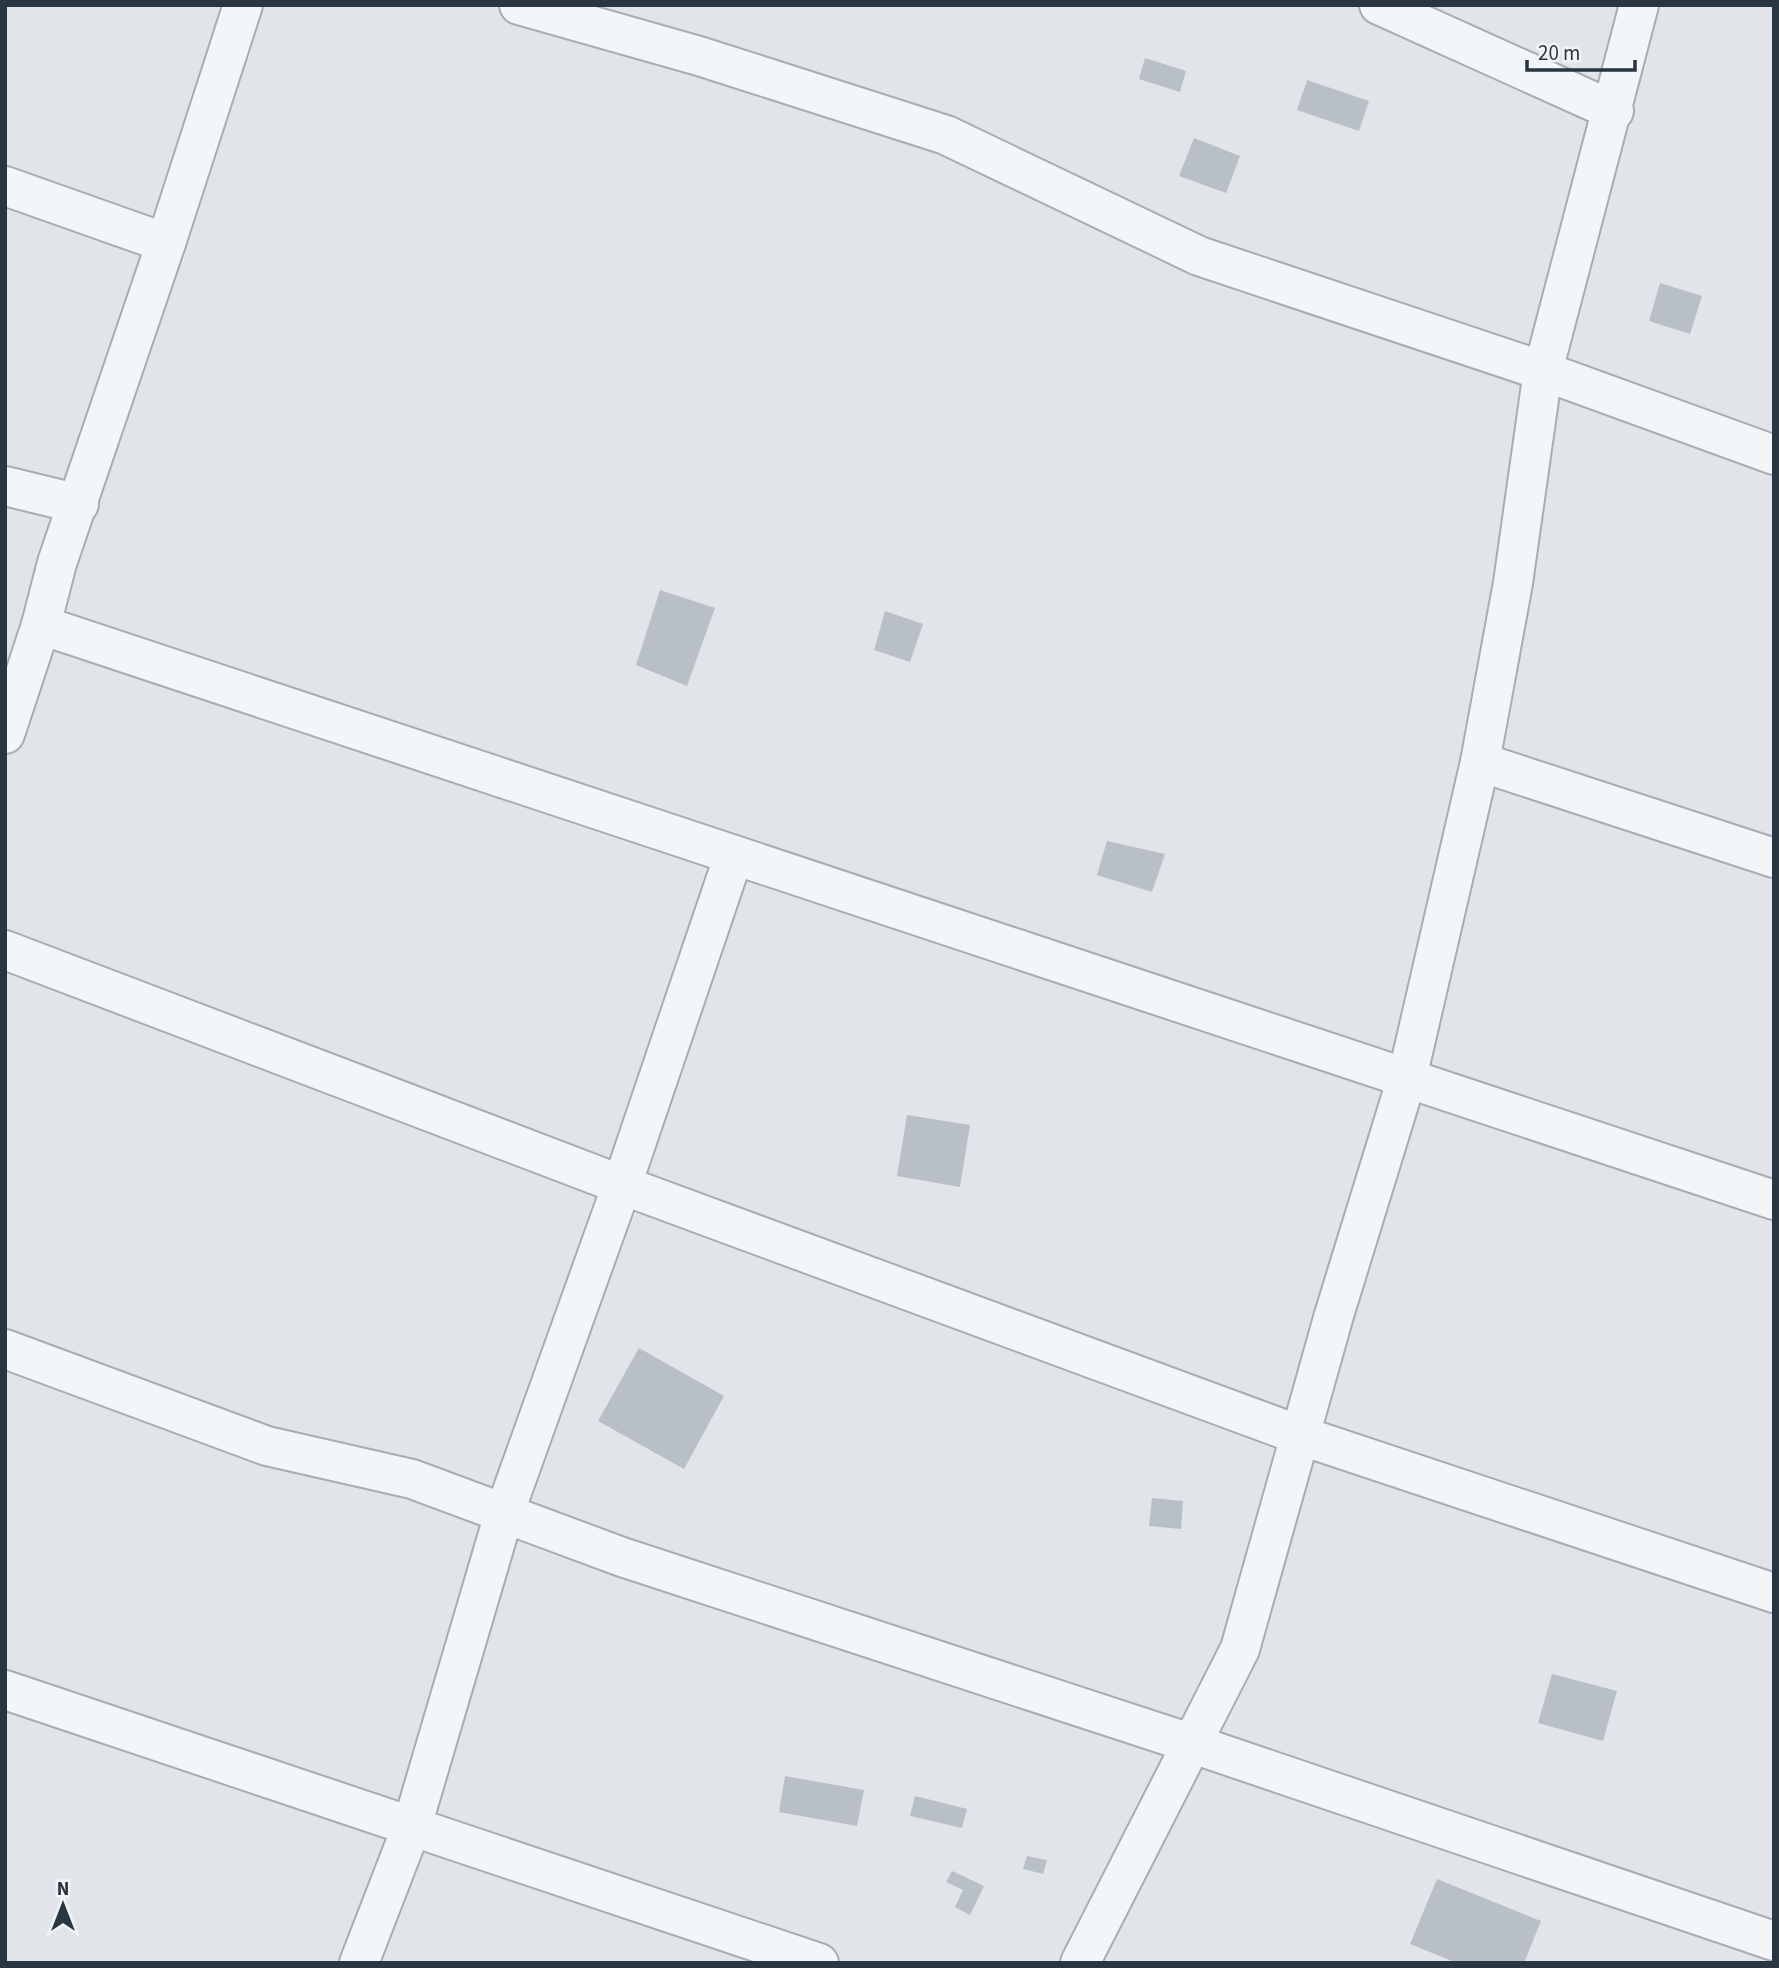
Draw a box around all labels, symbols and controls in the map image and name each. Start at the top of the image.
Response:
scale bar [1527,28,1636,72]
text: 20 m [1538,38,1580,68]
north arrow [28,1870,98,1940]
text: N [57,1876,69,1903]

